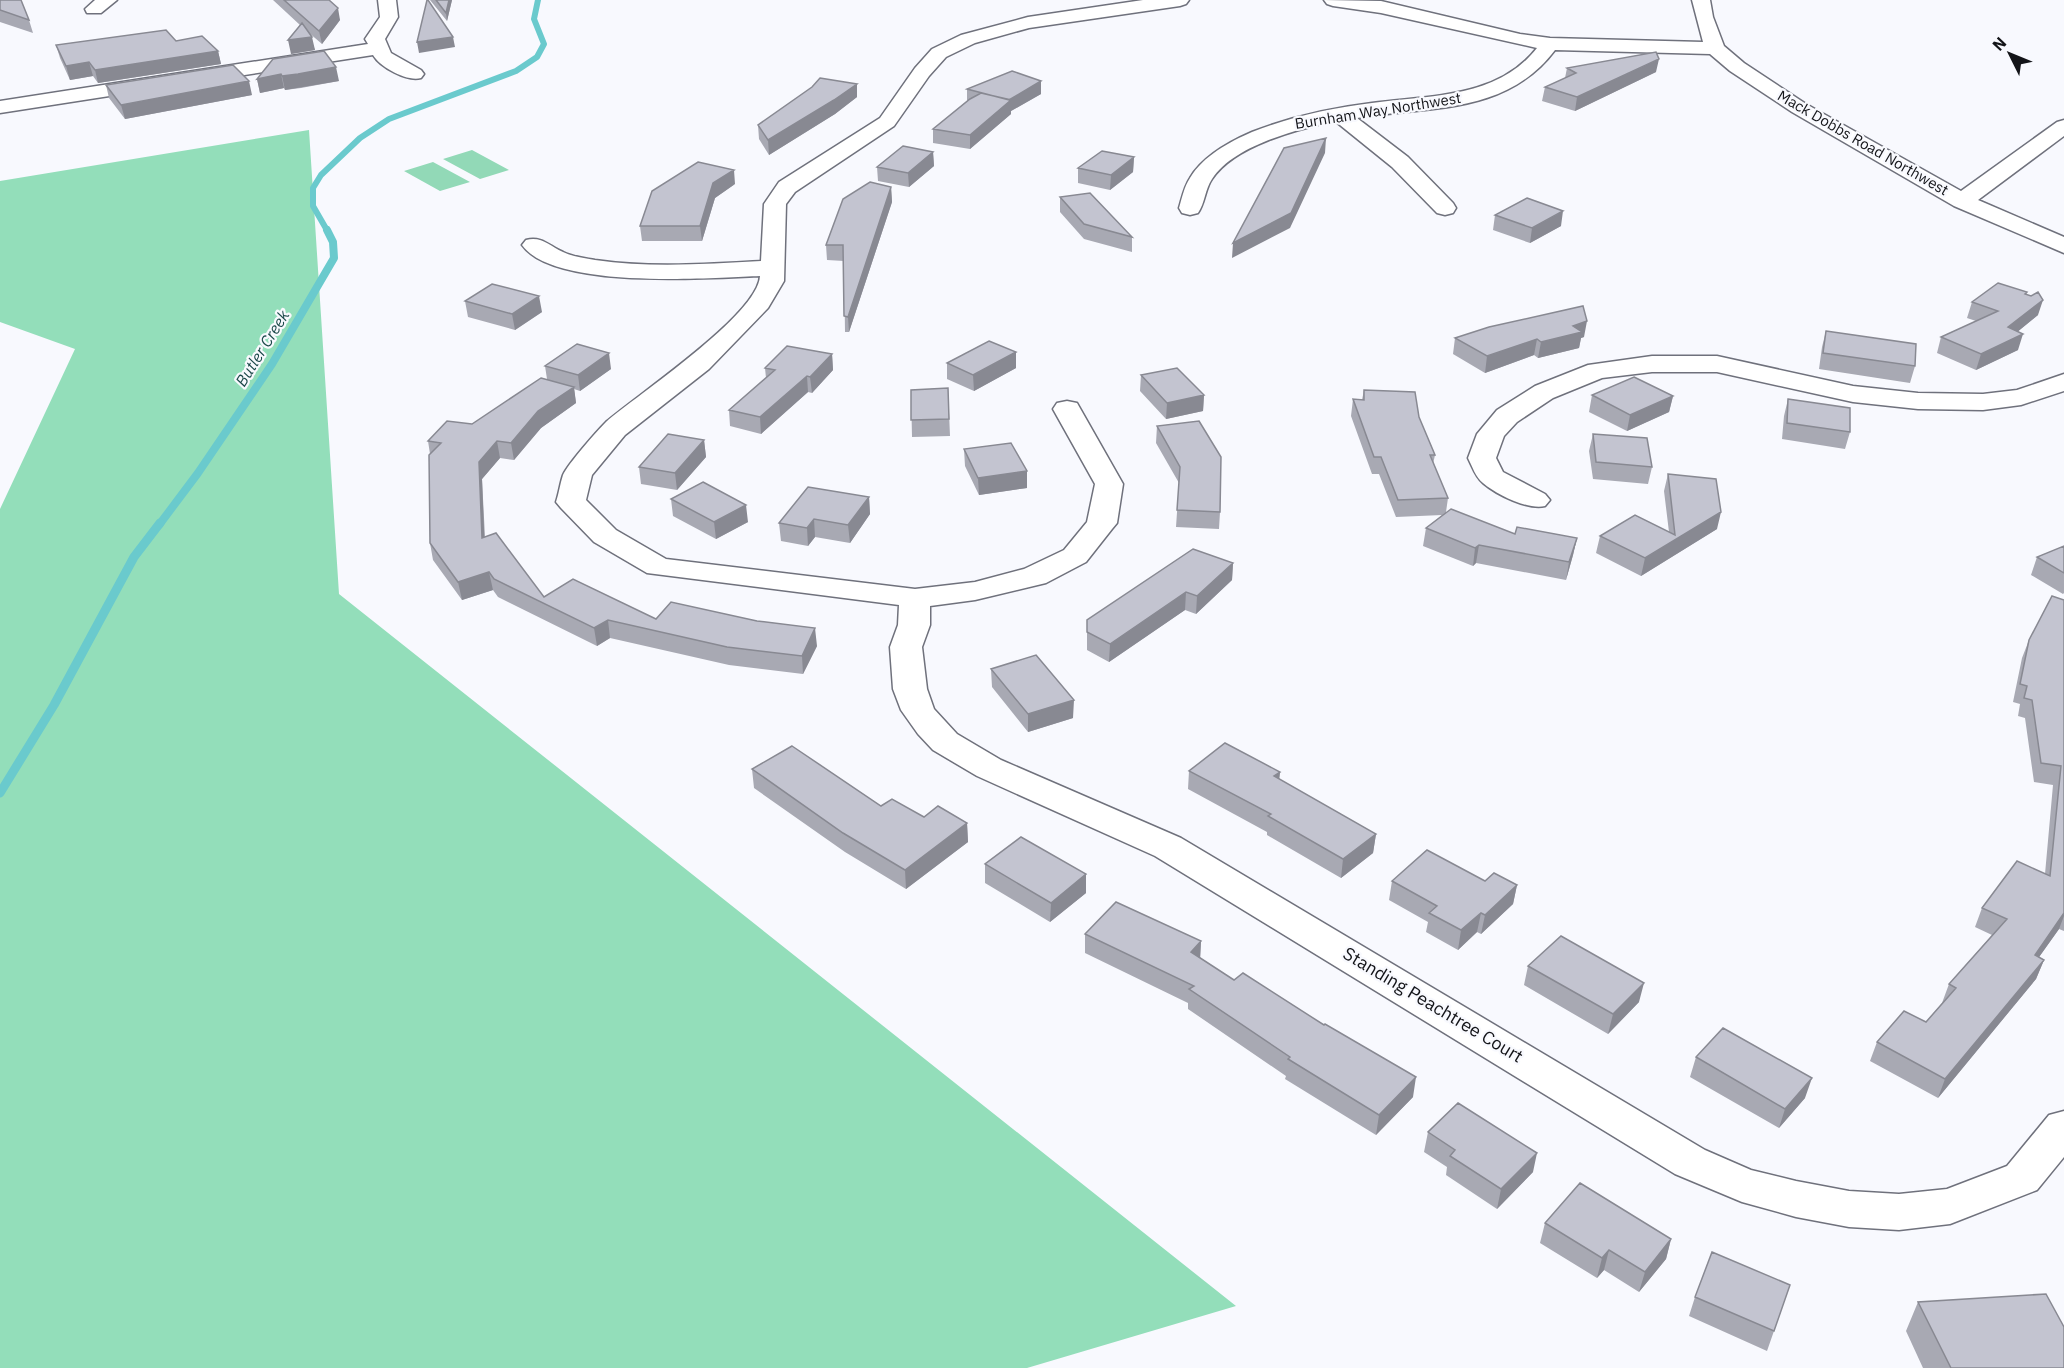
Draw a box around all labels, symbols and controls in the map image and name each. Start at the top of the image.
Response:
north arrow [1980,24,2040,84]
text: N [1988,33,2010,55]
street label: Mack Dobbs Road Northwest [1774,86,1952,199]
street label: Burnham Way Northwest [1293,88,1462,133]
water label: Butler Creek [231,306,294,390]
street label: Standing Peachtree Court [1339,942,1528,1068]

